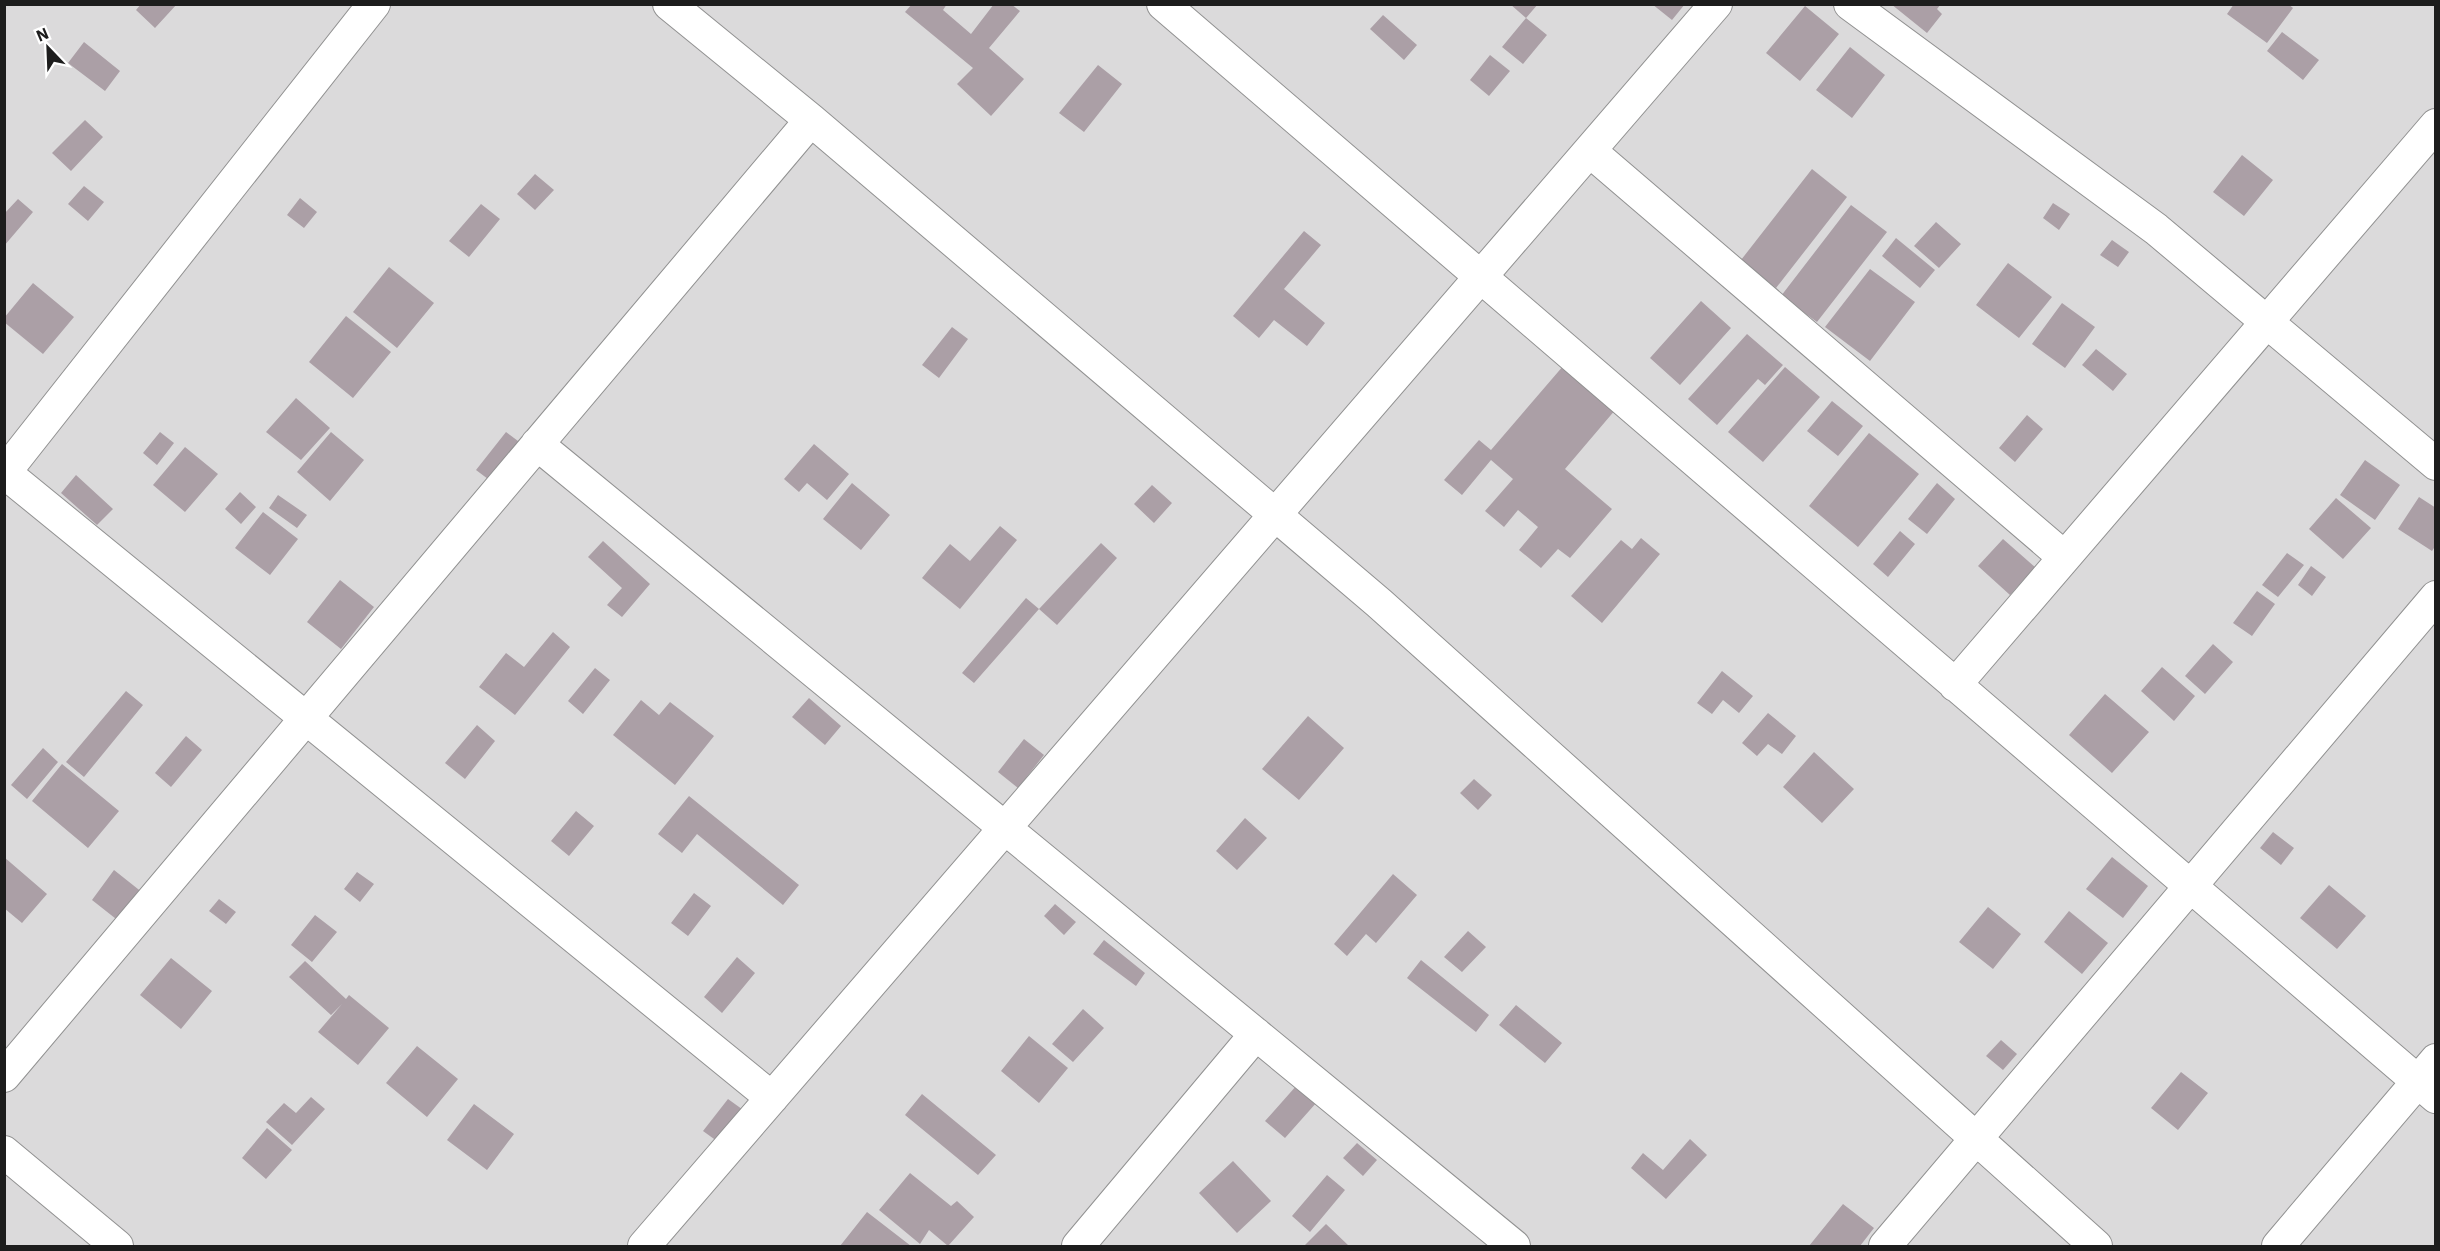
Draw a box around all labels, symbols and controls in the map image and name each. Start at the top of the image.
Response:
north arrow [18,18,78,78]
text: N [33,23,51,46]

